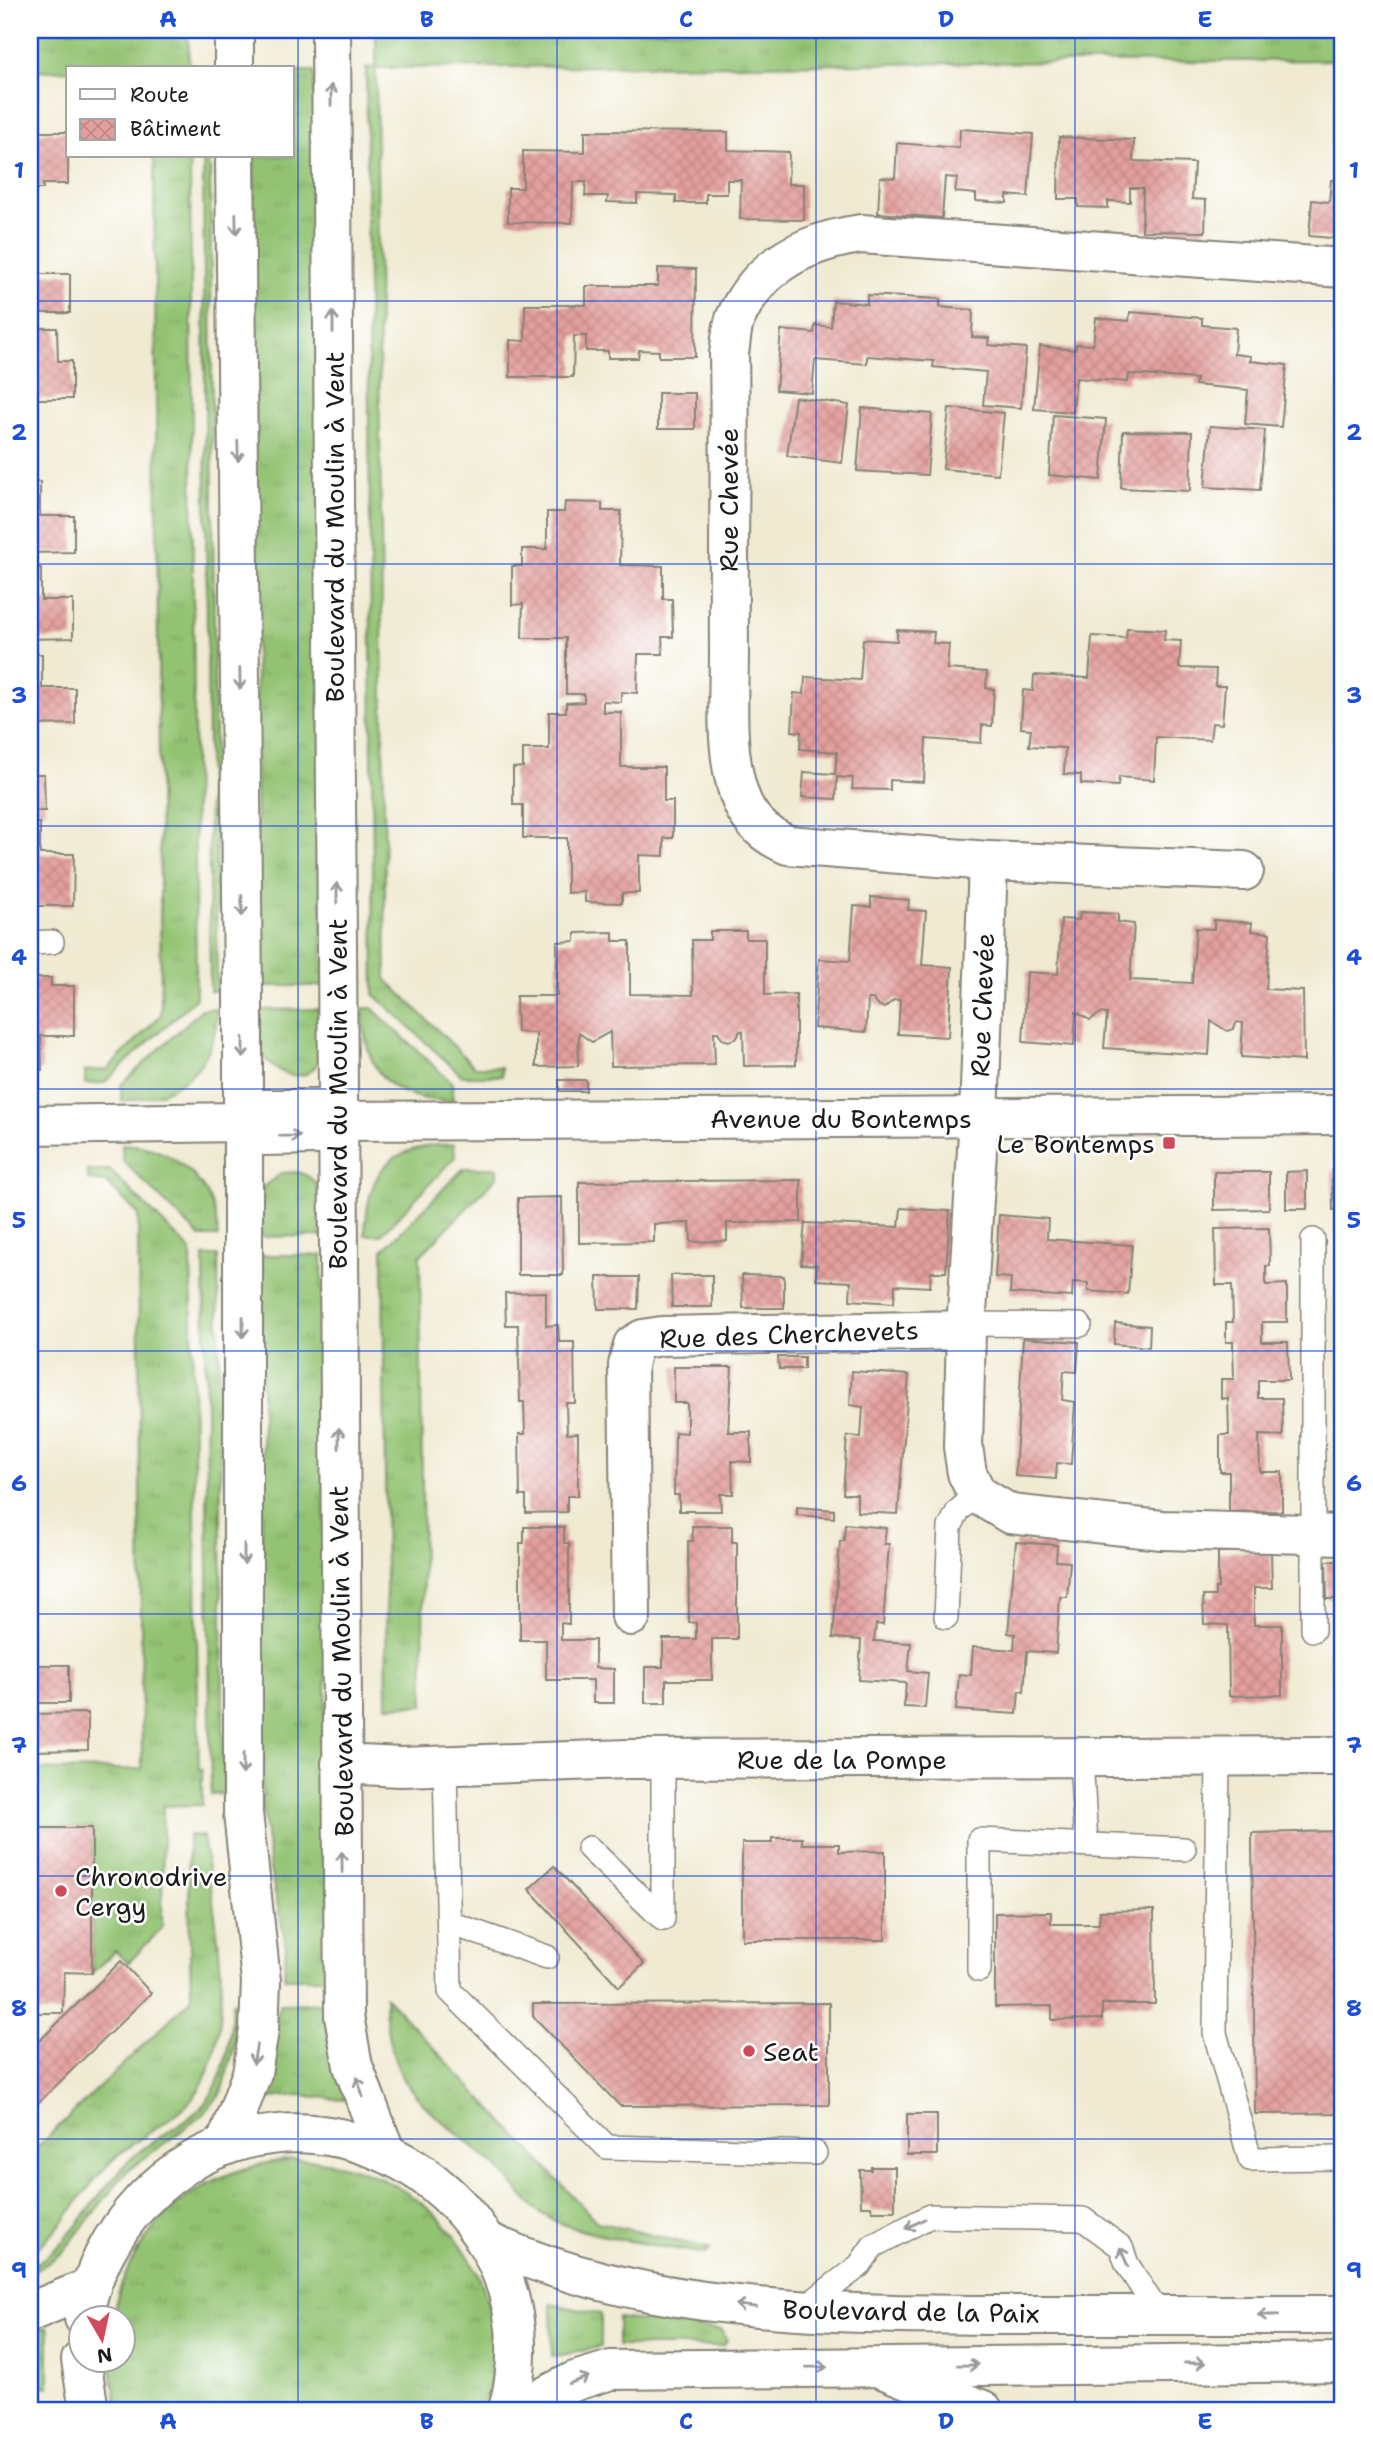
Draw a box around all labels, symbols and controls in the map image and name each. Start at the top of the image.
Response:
text: A [159,4,177,34]
text: B [420,4,434,34]
text: C [679,4,693,34]
text: D [938,4,954,34]
text: E [1197,4,1213,34]
legend [66,66,294,158]
text: Route [130,81,189,109]
one-way arrow [324,84,338,107]
text: Bâtiment [130,115,221,143]
text: 1 [14,155,24,185]
text: 1 [1349,155,1359,185]
one-way arrow [229,212,243,235]
one-way arrow [326,311,340,334]
street label: Boulevard du Moulin à Vent [317,351,352,703]
text: 2 [11,417,27,447]
text: 2 [1346,417,1362,447]
street label: Rue Chevée [711,428,746,572]
one-way arrow [231,440,245,463]
one-way arrow [233,667,247,690]
text: 3 [11,680,27,710]
text: 3 [1346,680,1362,710]
one-way arrow [330,881,344,904]
one-way arrow [236,895,249,918]
street label: Boulevard du Moulin à Vent [320,918,355,1270]
street label: Rue Chevée [962,932,1002,1078]
text: 4 [11,942,27,972]
text: 4 [1346,942,1362,972]
one-way arrow [236,1036,250,1059]
street label: Avenue du Bontemps [710,1101,972,1136]
place label: Le Bontemps [996,1126,1155,1161]
one-way arrow [279,1129,302,1143]
marker: Le Bontemps [1161,1135,1177,1151]
text: 5 [12,1205,26,1235]
text: 5 [1347,1205,1361,1235]
street label: Rue des Cherchevets [659,1312,919,1356]
one-way arrow [236,1315,250,1338]
one-way arrow [332,1427,346,1450]
text: 6 [11,1468,27,1498]
text: 6 [1346,1468,1362,1498]
street label: Boulevard du Moulin à Vent [320,1485,362,1837]
one-way arrow [237,1542,251,1565]
text: 7 [11,1730,27,1760]
text: 7 [1346,1730,1362,1760]
street label: Rue de la Pompe [737,1742,947,1777]
one-way arrow [237,1752,250,1775]
one-way arrow [336,1851,349,1874]
place label: Chronodrive Cergy [75,1859,227,1924]
marker: Chronodrive Cergy [53,1883,69,1899]
text: 8 [11,1993,27,2023]
text: 8 [1346,1993,1362,2023]
place label: Seat [763,2034,819,2069]
one-way arrow [248,2042,261,2065]
marker: Seat [741,2043,757,2059]
one-way arrow [353,2077,365,2099]
one-way arrow [905,2218,926,2231]
one-way arrow [1117,2246,1130,2268]
text: 9 [11,2255,27,2285]
text: 9 [1346,2255,1362,2285]
street label: Boulevard de la Paix [782,2291,1040,2331]
one-way arrow [736,2299,758,2312]
north arrow [66,2304,136,2374]
one-way arrow [1256,2308,1279,2322]
text: N [95,2342,114,2369]
one-way arrow [1184,2356,1207,2370]
one-way arrow [956,2358,979,2372]
one-way arrow [805,2360,828,2373]
one-way arrow [568,2372,590,2385]
text: A [159,2406,177,2436]
text: B [420,2406,434,2436]
text: C [679,2406,693,2436]
text: D [938,2406,954,2436]
text: E [1197,2406,1213,2436]

